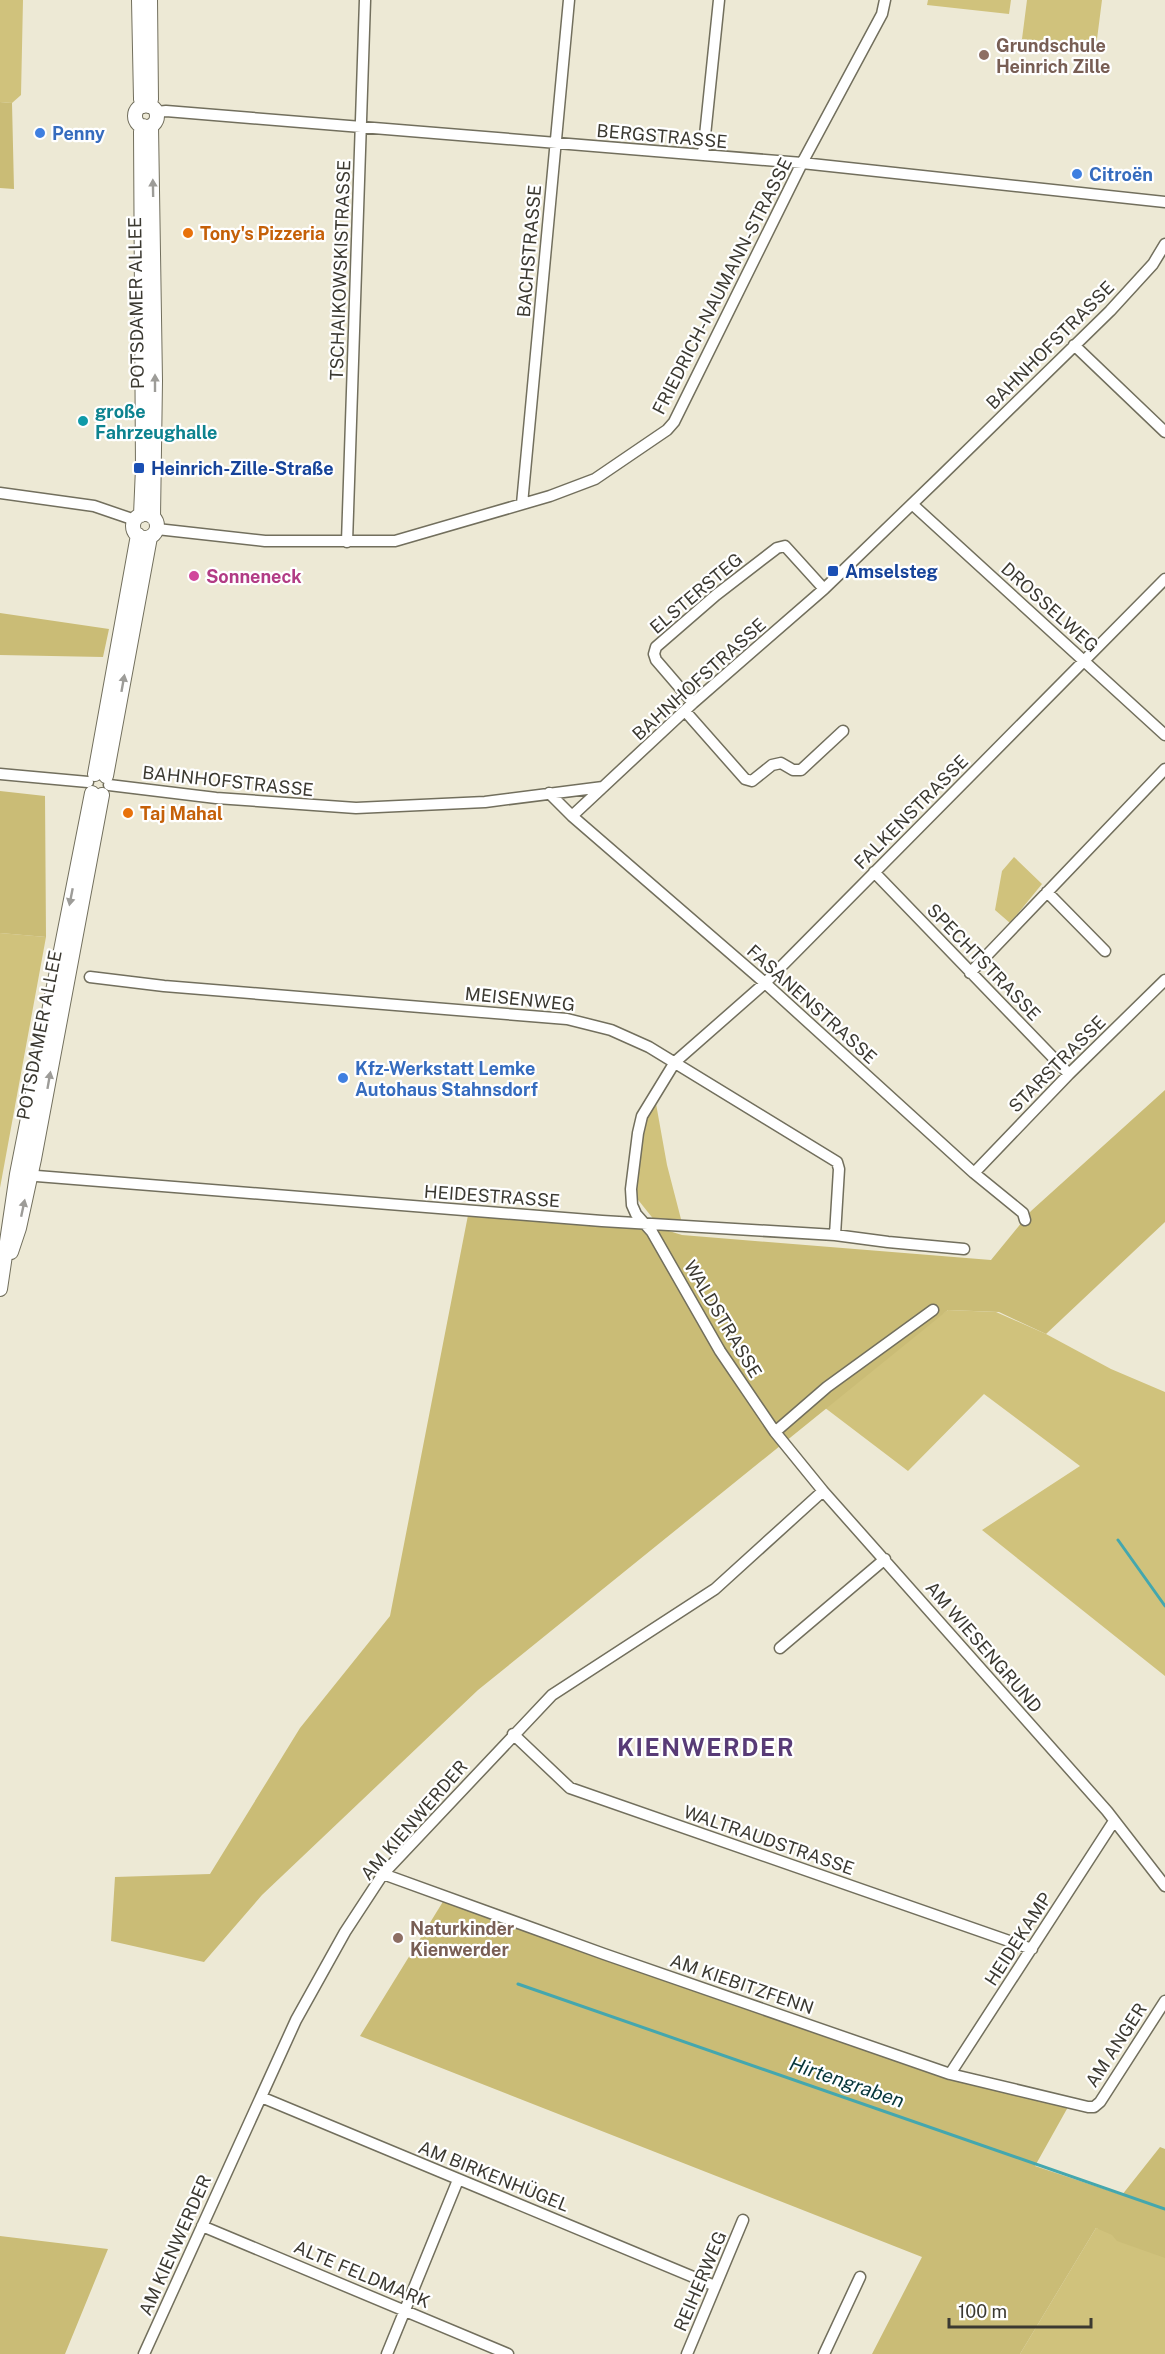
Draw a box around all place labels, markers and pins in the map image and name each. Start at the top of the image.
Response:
place label: Grundschule Heinrich Zille [996,35,1110,77]
marker: Grundschule Heinrich Zille [977,48,991,62]
place label: Penny [52,123,105,144]
marker: Penny [33,126,47,140]
place label: Citroën [1089,164,1153,185]
marker: Citroën [1070,167,1084,181]
place label: Tony's Pizzeria [200,223,325,244]
marker: Tony's Pizzeria [181,226,195,240]
place label: große Fahrzeughalle [95,401,218,443]
marker: große Fahrzeughalle [76,414,90,428]
place label: Heinrich-Zille-Straße [151,458,334,479]
marker: Heinrich-Zille-Straße [132,461,146,475]
place label: Amselsteg [845,561,938,582]
marker: Amselsteg [826,564,840,578]
place label: Sonneneck [206,566,302,587]
marker: Sonneneck [187,569,201,583]
place label: Taj Mahal [140,803,223,824]
marker: Taj Mahal [121,806,135,820]
place label: Kfz-Werkstatt Lemke Autohaus Stahnsdorf [355,1058,538,1100]
marker: Kfz-Werkstatt Lemke Autohaus Stahnsdorf [336,1071,350,1085]
place label: Naturkinder Kienwerder [410,1918,515,1960]
marker: Naturkinder Kienwerder [391,1931,405,1945]

